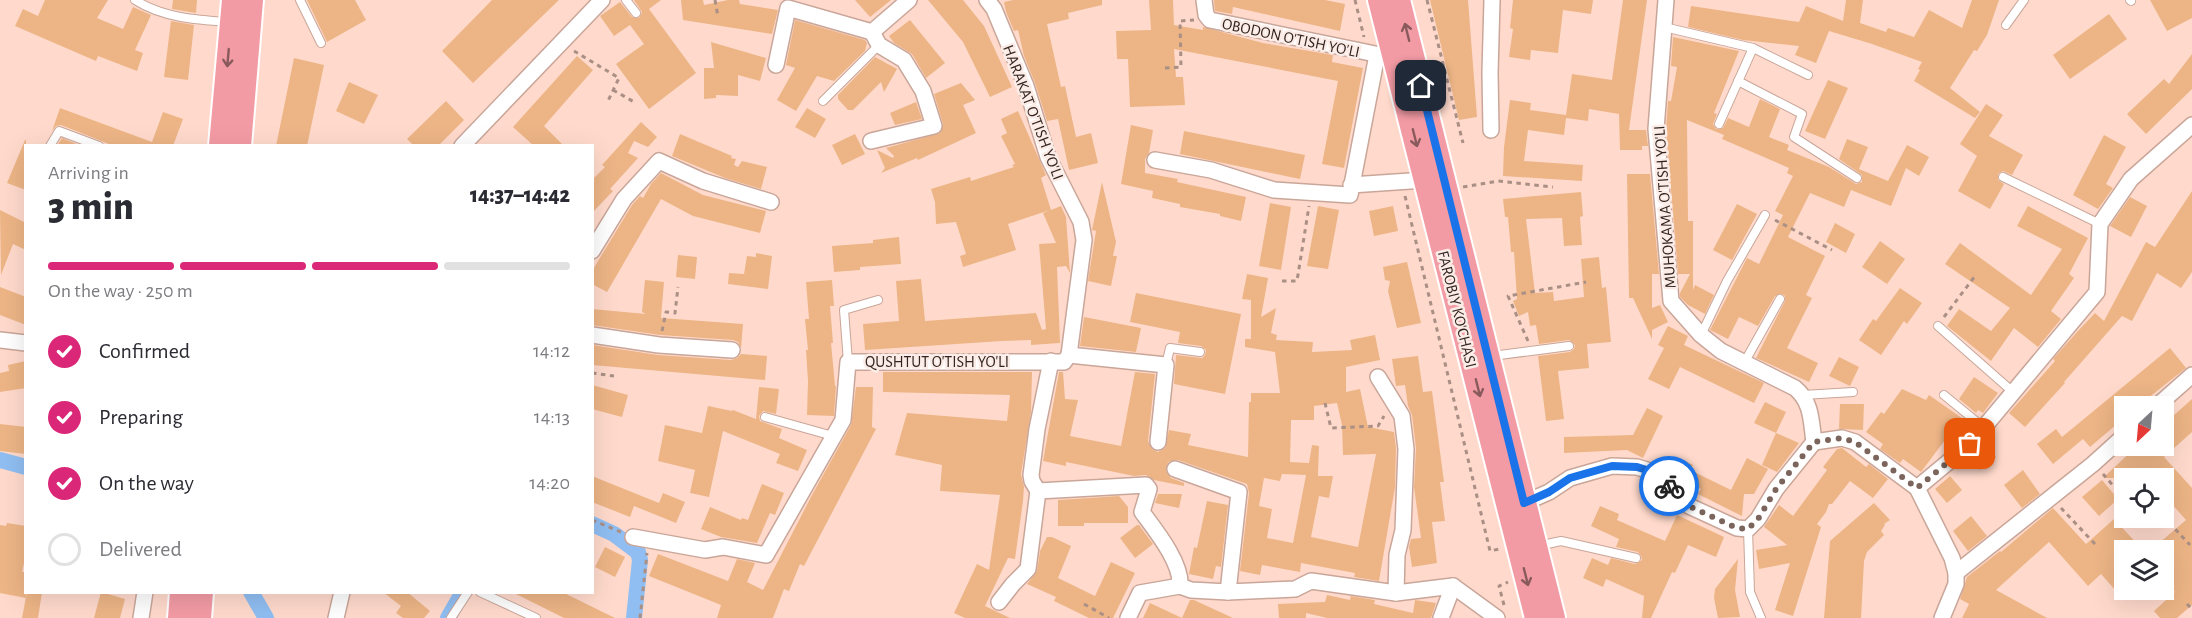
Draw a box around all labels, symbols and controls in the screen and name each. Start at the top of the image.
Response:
street label: OBODON O'TISH YO'LI [1221,16,1361,60]
one-way arrow [1400,23,1412,42]
street label: HARAKAT O'TISH YO'LI [1000,43,1066,182]
one-way arrow [222,48,233,68]
pin [1395,60,1446,111]
icon: home [1404,69,1437,102]
street label: MUHOKAMA O'TISH YO'LI [1651,125,1679,289]
one-way arrow [1409,128,1421,147]
text: Arriving in [48,163,129,183]
text: 14:37–14:42 [470,184,570,206]
text: 3 min [48,188,134,227]
street label: FAROBIY KO'CHASI [1435,249,1479,369]
text: On the way · 250 m [48,281,193,301]
icon: check [48,335,81,368]
text: Confirmed [99,340,190,362]
text: 14:12 [533,341,570,361]
street label: QUSHTUT O'TISH YO'LI [865,354,1009,371]
one-way arrow [1473,378,1485,397]
north arrow [2114,396,2174,456]
map controls [2114,396,2174,600]
icon: check [48,401,81,434]
text: Preparing [99,406,183,428]
text: 14:13 [534,407,570,427]
pin [1944,418,1995,469]
icon: bag [1953,427,1986,460]
courier [1639,456,1699,516]
icon: check [48,467,81,500]
button: locate [2114,468,2174,528]
icon: bike [1653,470,1686,503]
text: On the way [99,472,194,494]
text: 14:20 [529,473,570,493]
text: Delivered [99,538,182,560]
button: layers [2114,540,2174,600]
one-way arrow [1520,567,1532,586]

